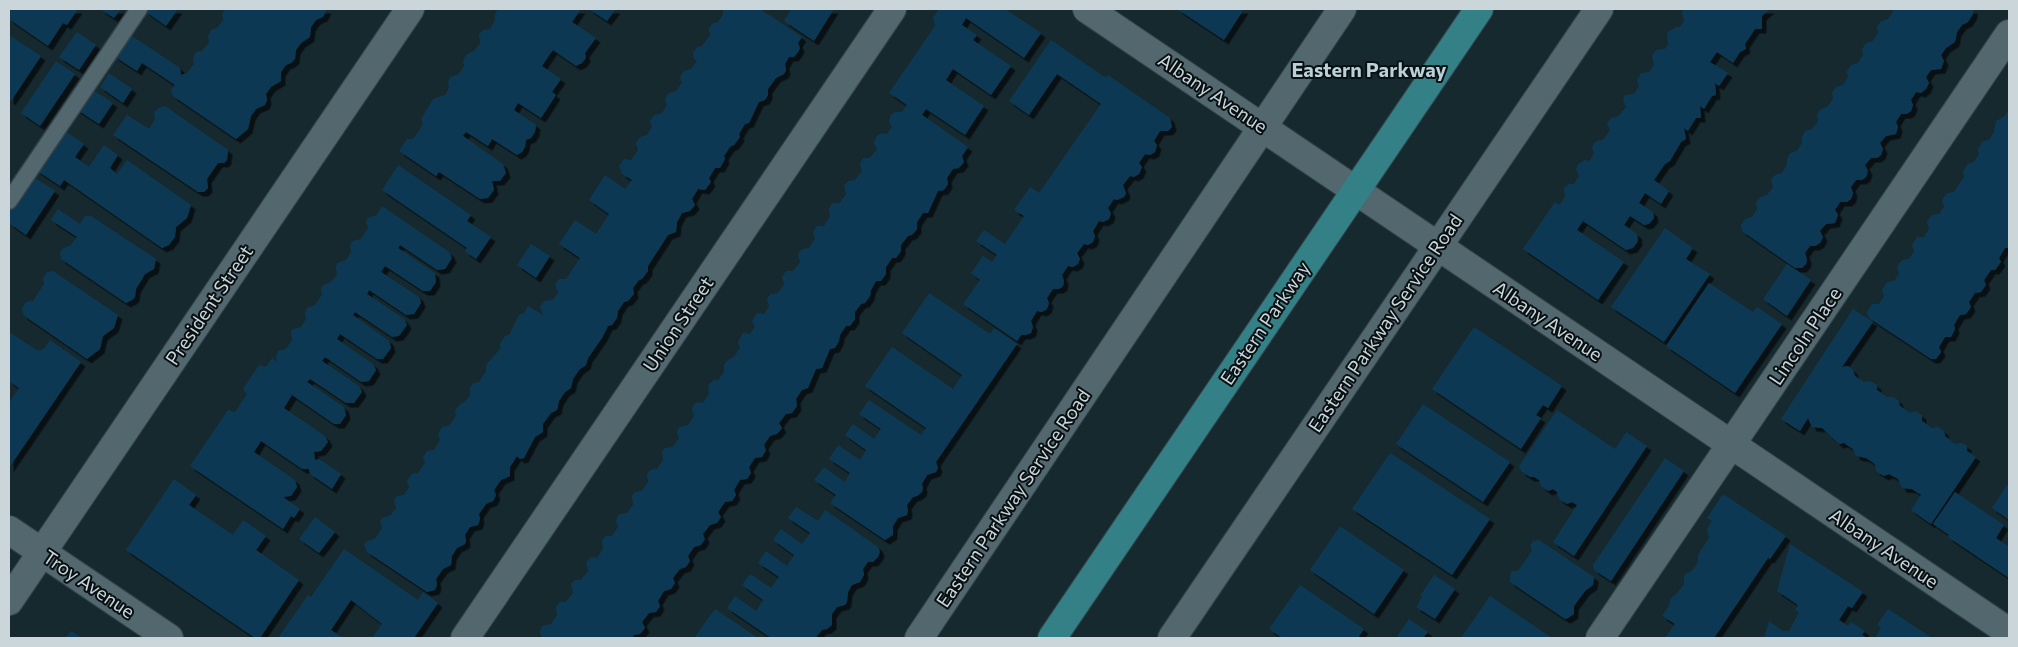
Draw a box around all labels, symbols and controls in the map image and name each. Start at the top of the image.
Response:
street label: Albany Avenue [1154,48,1272,138]
district label: Eastern Parkway [1291,57,1447,81]
street label: Eastern Parkway Service Road [1303,209,1466,436]
street label: President Street [160,240,257,369]
street label: Eastern Parkway [1215,256,1314,389]
street label: Union Street [638,272,718,375]
street label: Albany Avenue [1489,276,1607,366]
street label: Lincoln Place [1763,283,1846,389]
street label: Eastern Parkway Service Road [931,384,1094,611]
street label: Albany Avenue [1825,503,1943,593]
street label: Troy Avenue [39,545,140,623]

